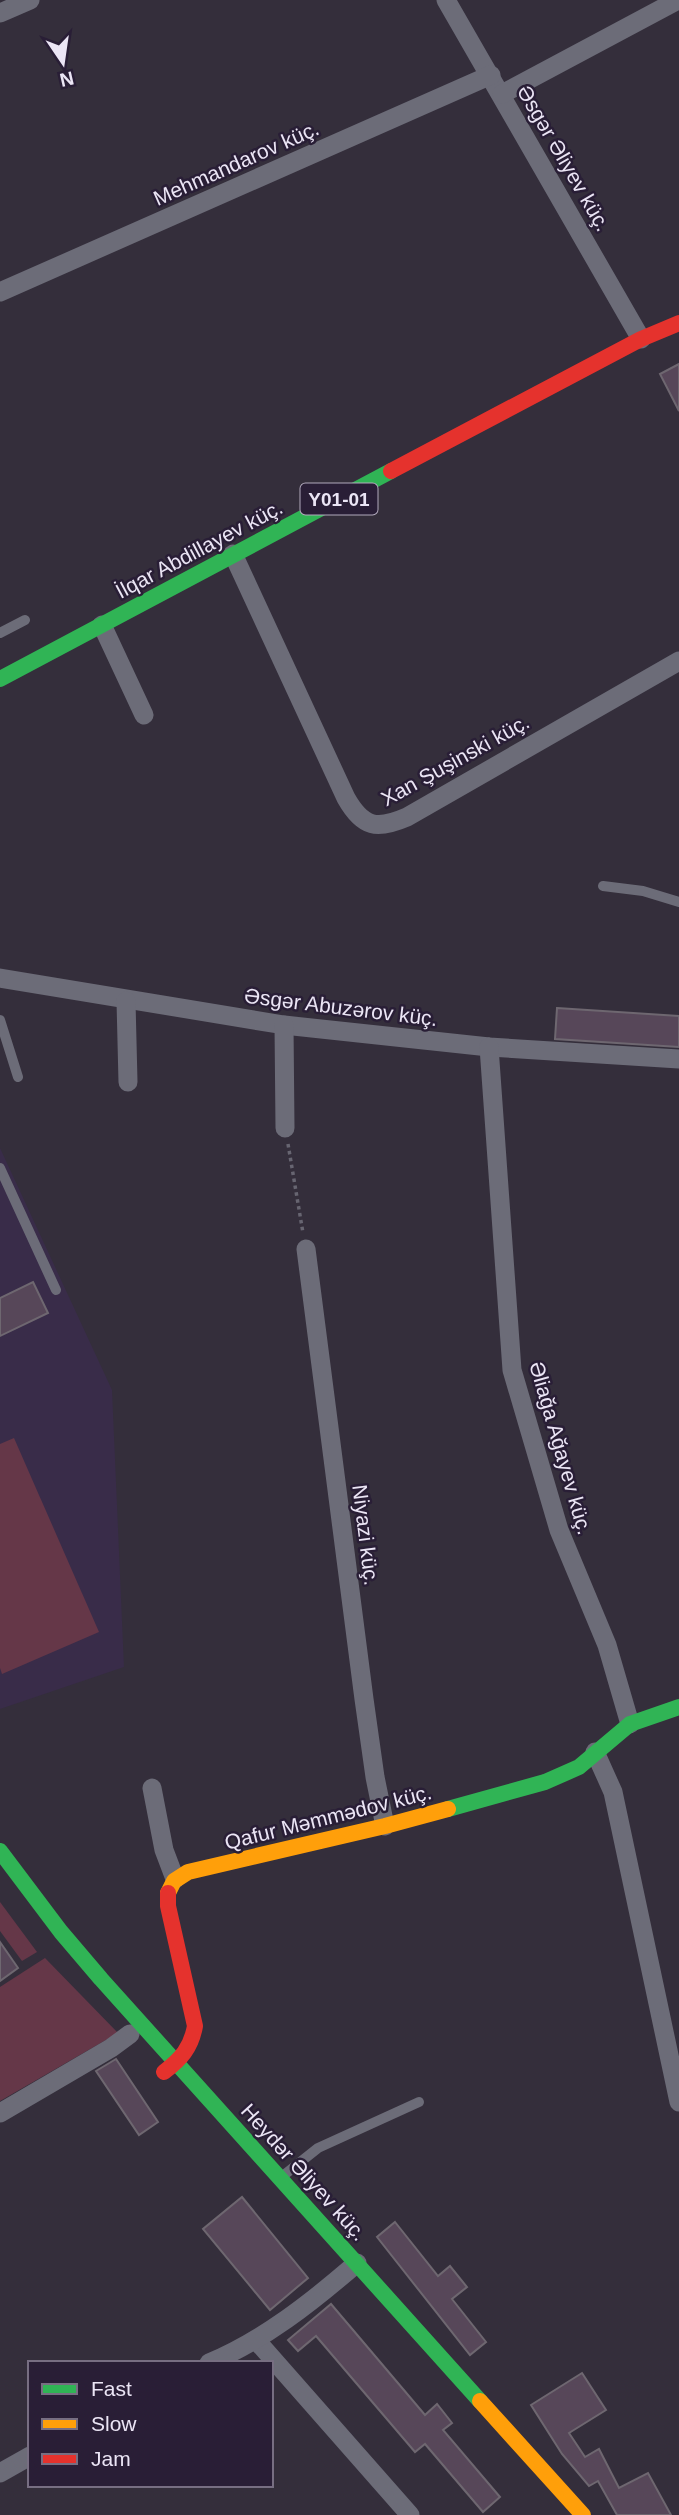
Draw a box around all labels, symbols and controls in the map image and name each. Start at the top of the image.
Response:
north arrow [28,28,98,98]
text: N [58,67,76,91]
street label: Əsgər Əliyev küç. [513,81,615,235]
street label: Mehmandarov küç. [150,116,322,210]
road number: Y01-01 [300,484,378,514]
street label: İlqar Abdillayev küç. [112,495,286,603]
street label: Xan Şuşinski küç. [377,710,533,810]
street label: Əsgər Abuzərov küç. [243,984,439,1030]
street label: Əliağa Ağayev küç. [525,1359,597,1537]
street label: Niyazi küç. [348,1483,384,1587]
street label: Qafur Məmmədov küç. [222,1780,434,1854]
street label: Heydər Əliyev küç. [237,2099,371,2245]
legend [28,2361,273,2487]
text: Fast [91,2377,132,2400]
text: Slow [91,2412,137,2435]
text: Jam [91,2447,131,2470]

